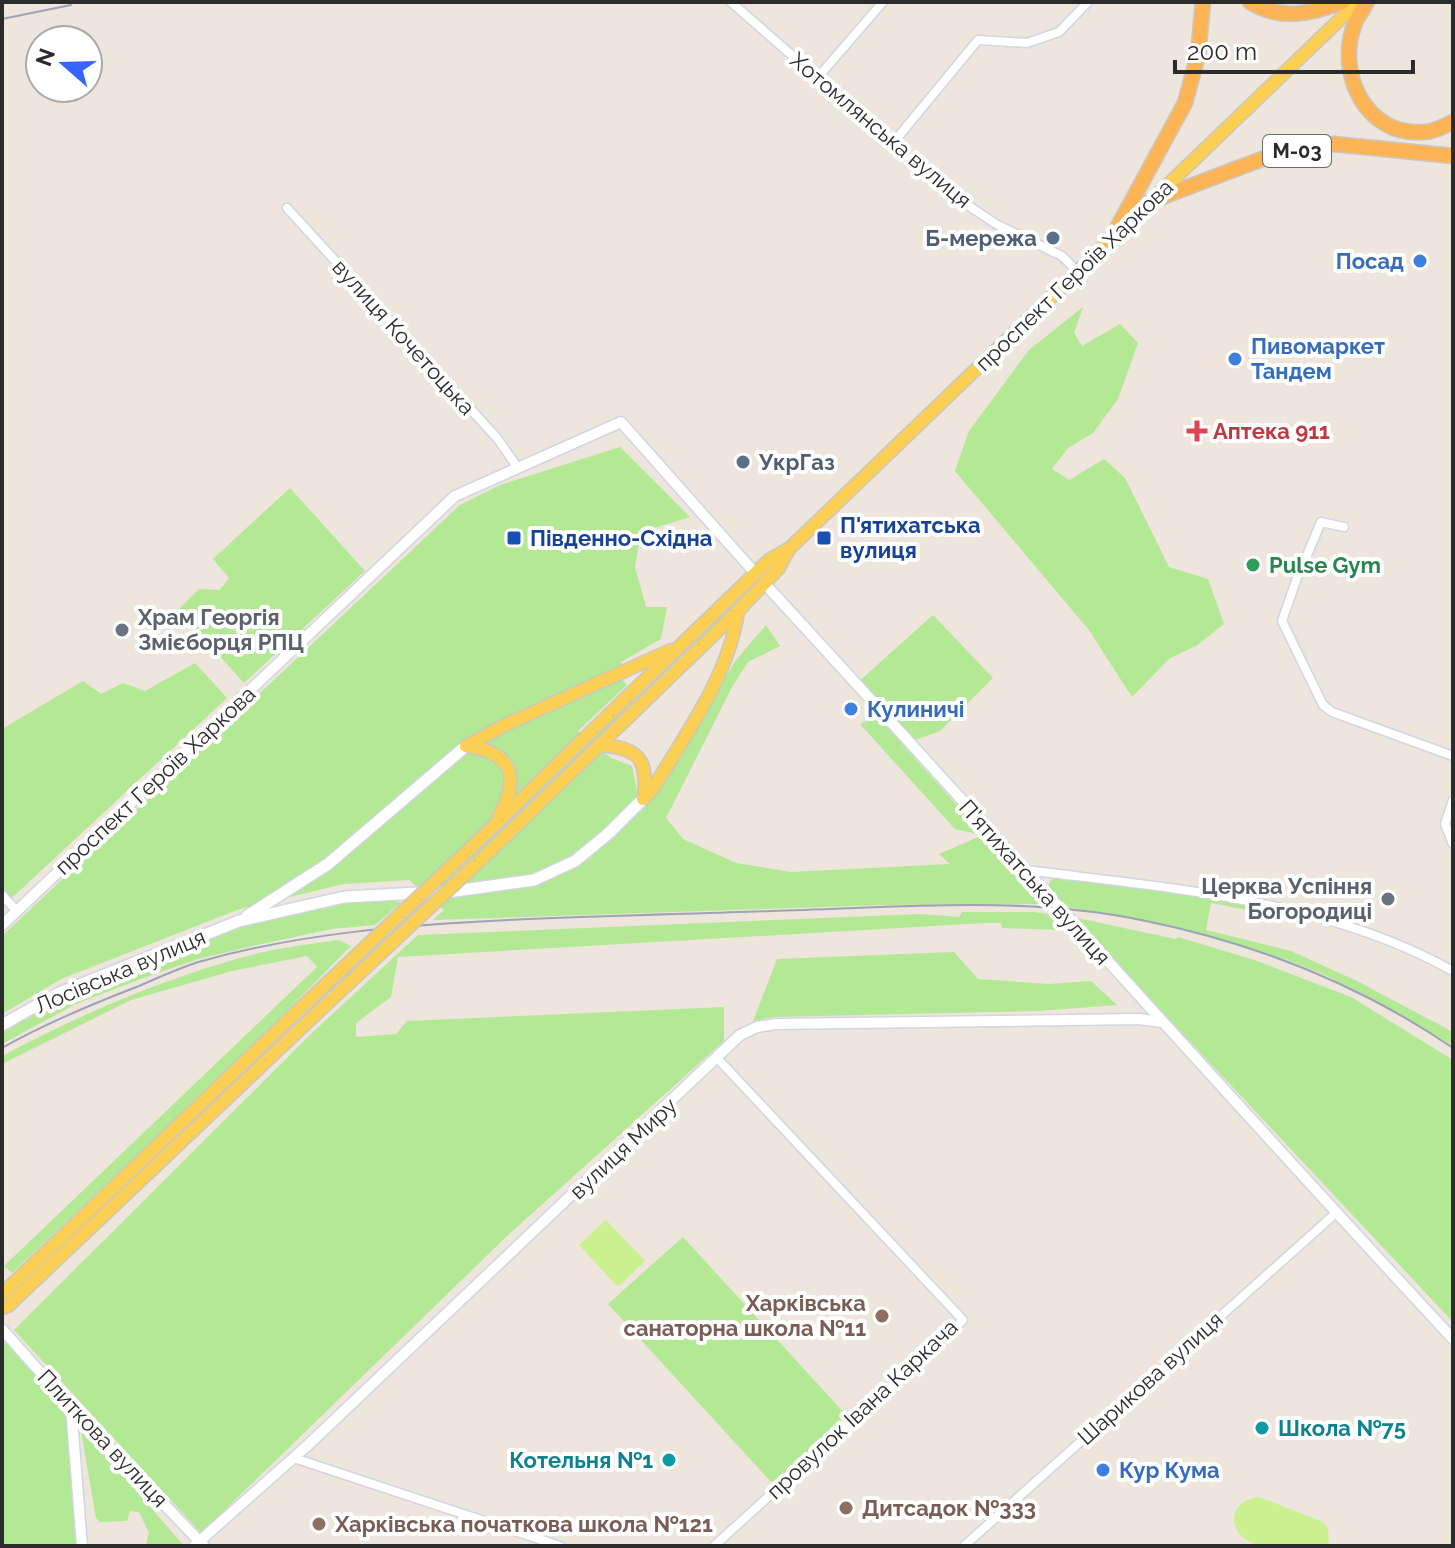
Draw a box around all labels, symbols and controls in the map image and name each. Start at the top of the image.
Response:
north arrow [24,24,104,104]
scale bar [1175,24,1413,74]
text: 200 m [1187,37,1257,66]
text: N [30,45,60,69]
street label: Хотомлянська вулиця [785,47,977,213]
road number: М-03 [1263,135,1331,167]
street label: проспект Героїв Харкова [970,174,1178,376]
place label: Б-мережа [925,225,1037,251]
marker: Б-мережа [1044,229,1062,247]
place label: Посад [1336,248,1404,274]
marker: Посад [1411,252,1429,270]
street label: вулиця Кочетоцька [327,254,481,420]
place label: Пивомаркет Тандем [1251,333,1385,384]
marker: Пивомаркет Тандем [1226,350,1244,368]
place label: Аптека 911 [1213,418,1330,444]
marker: Аптека 911 [1188,422,1206,440]
place label: УкрГаз [758,449,835,475]
marker: УкрГаз [734,453,752,471]
place label: П'ятихатська вулиця [840,512,981,563]
place label: Південно-Східна [530,525,712,551]
marker: Південно-Східна [505,529,523,547]
marker: П'ятихатська вулиця [815,529,833,547]
place label: Pulse Gym [1269,552,1381,578]
marker: Pulse Gym [1244,556,1262,574]
place label: Храм Георгія Змієборця РПЦ [137,604,304,655]
marker: Храм Георгія Змієборця РПЦ [113,621,131,639]
street label: проспект Героїв Харкова [49,680,261,880]
place label: Кулиничі [867,696,964,722]
marker: Кулиничі [842,700,860,718]
street label: П’ятихатська вулиця [954,794,1116,970]
place label: Церква Успіння Богородиці [1201,873,1372,924]
marker: Церква Успіння Богородиці [1379,890,1397,908]
street label: Лосівська вулиця [31,923,209,1019]
street label: вулиця Миру [564,1092,682,1204]
place label: Харківська санаторна школа №11 [624,1290,866,1341]
street label: Шарикова вулиця [1072,1306,1228,1450]
marker: Харківська санаторна школа №11 [873,1307,891,1325]
street label: провулок Івана Каркача [761,1314,963,1504]
street label: Плиткова вулиця [33,1364,173,1512]
place label: Школа №75 [1278,1415,1406,1441]
marker: Школа №75 [1253,1419,1271,1437]
place label: Котельня №1 [509,1447,653,1473]
marker: Котельня №1 [660,1451,678,1469]
place label: Кур Кума [1119,1457,1220,1483]
marker: Кур Кума [1094,1461,1112,1479]
place label: Дитсадок №333 [862,1495,1036,1521]
marker: Дитсадок №333 [837,1499,855,1517]
place label: Харківська початкова школа №121 [334,1511,713,1537]
marker: Харківська початкова школа №121 [310,1515,328,1533]

